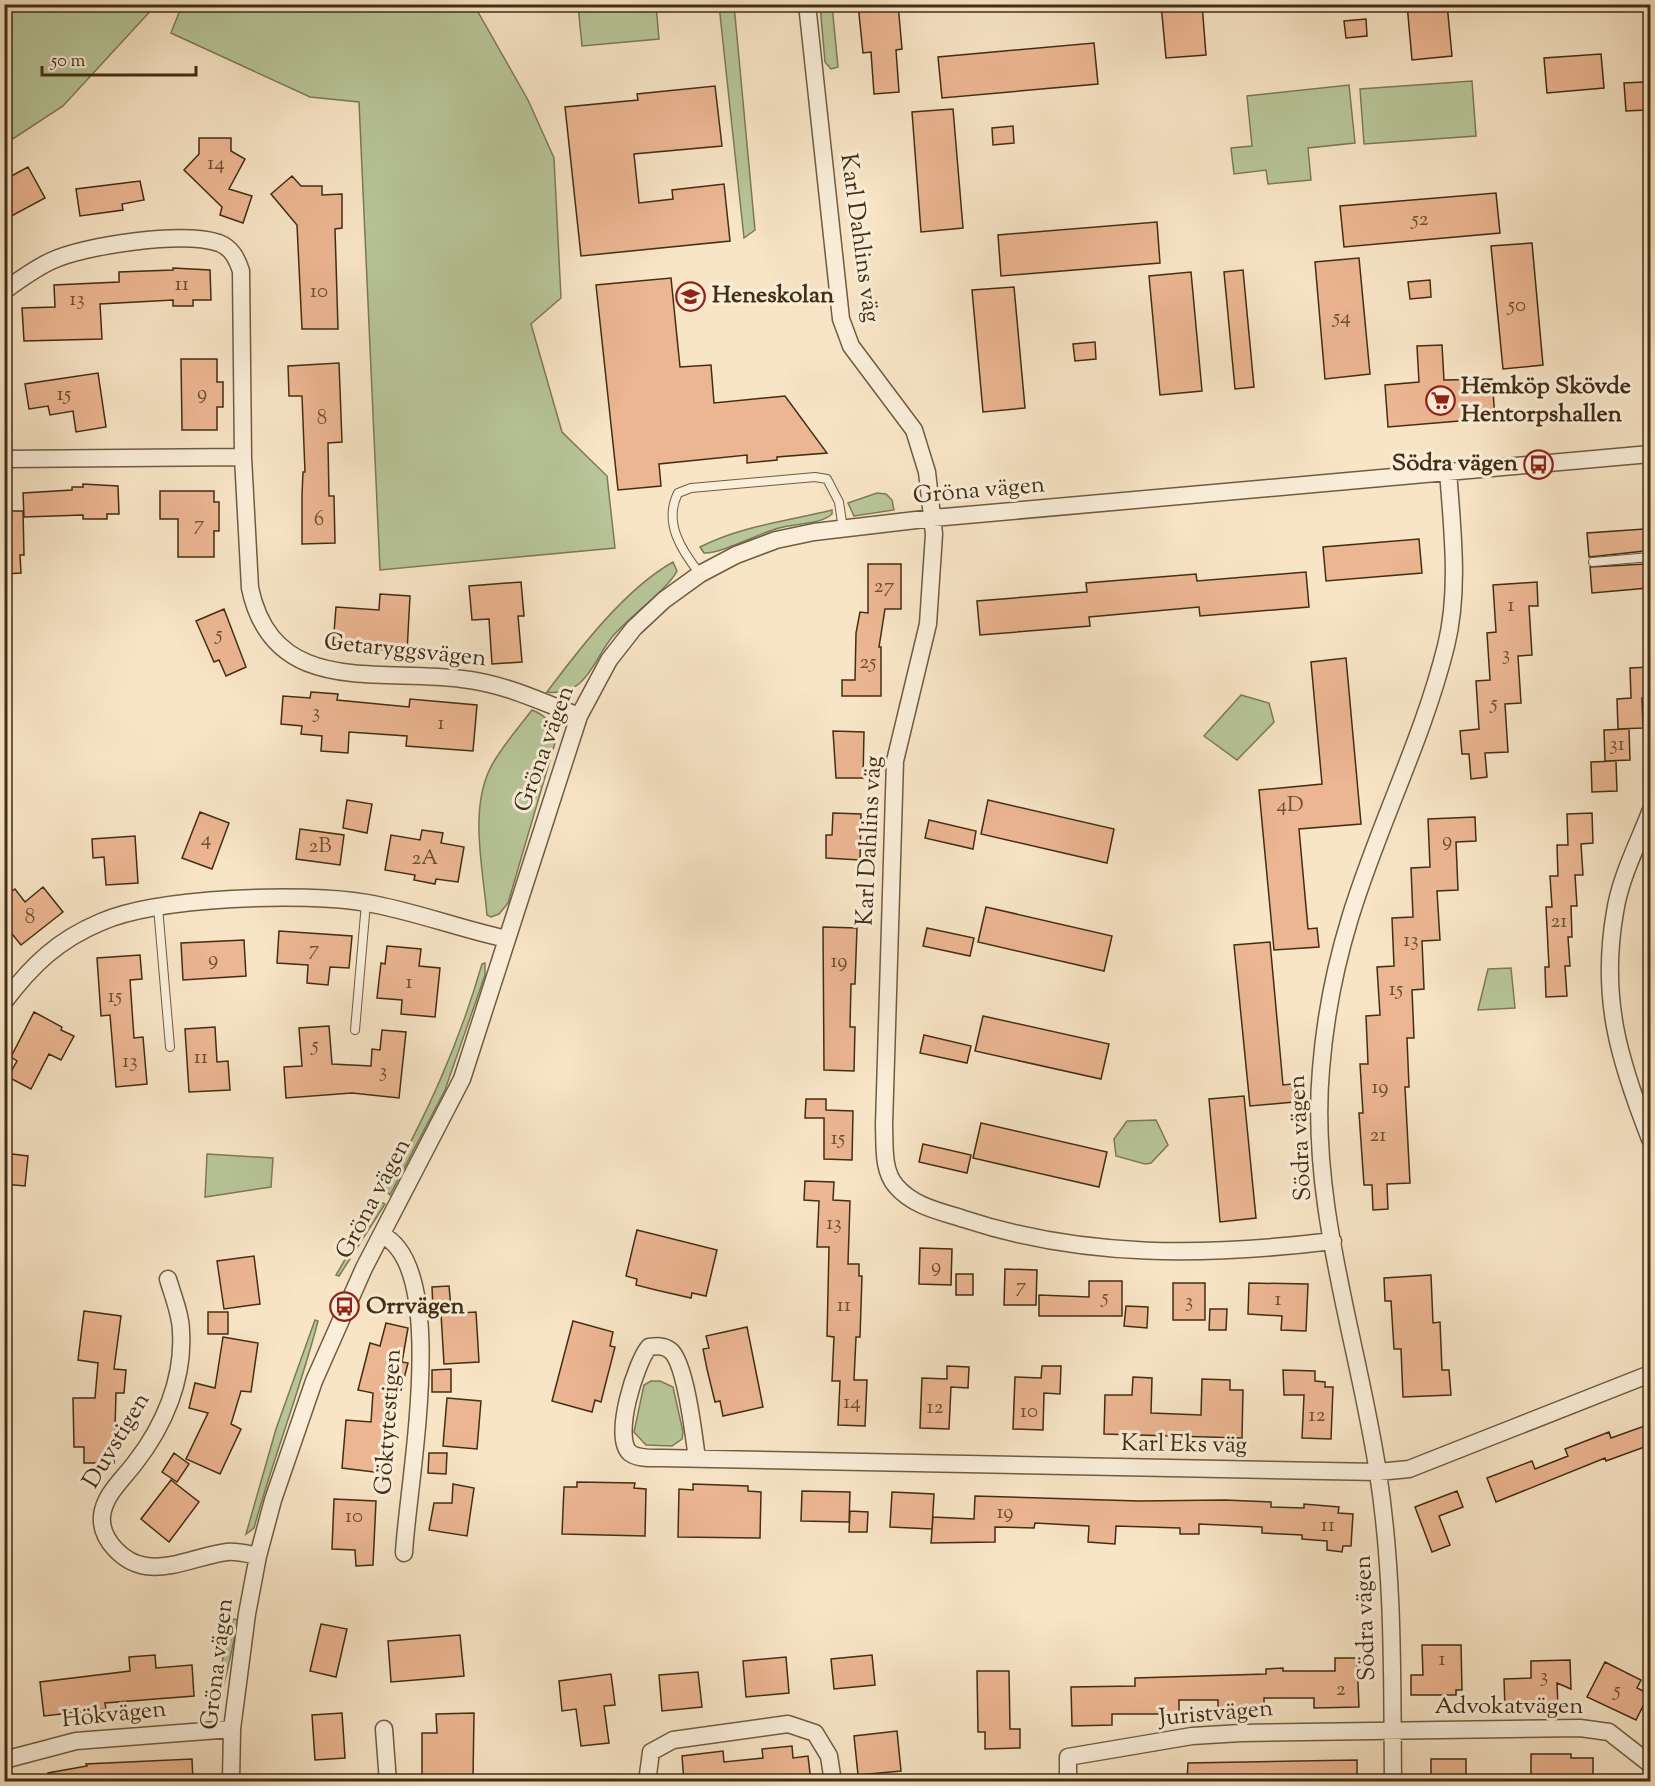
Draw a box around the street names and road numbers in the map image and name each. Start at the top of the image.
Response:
street label: Karl Dahlins väg [830,151,888,325]
street label: Gröna vägen [912,468,1046,514]
street label: Getaryggsvägen [322,626,488,676]
street label: Gröna vägen [506,681,584,817]
street label: Karl Dahlins väg [849,755,891,927]
street label: Södra vägen [1281,1074,1321,1202]
street label: Gröna vägen [328,1133,420,1265]
street label: Göktytestigen [367,1348,411,1496]
street label: Duvstigen [75,1387,159,1495]
street label: Karl Eks väg [1121,1427,1248,1463]
street label: Södra vägen [1347,1554,1385,1682]
street label: Gröna vägen [193,1596,243,1732]
street label: Advokatvägen [1435,1690,1583,1724]
street label: Juristvägen [1156,1692,1275,1736]
street label: Hökvägen [60,1693,168,1737]

